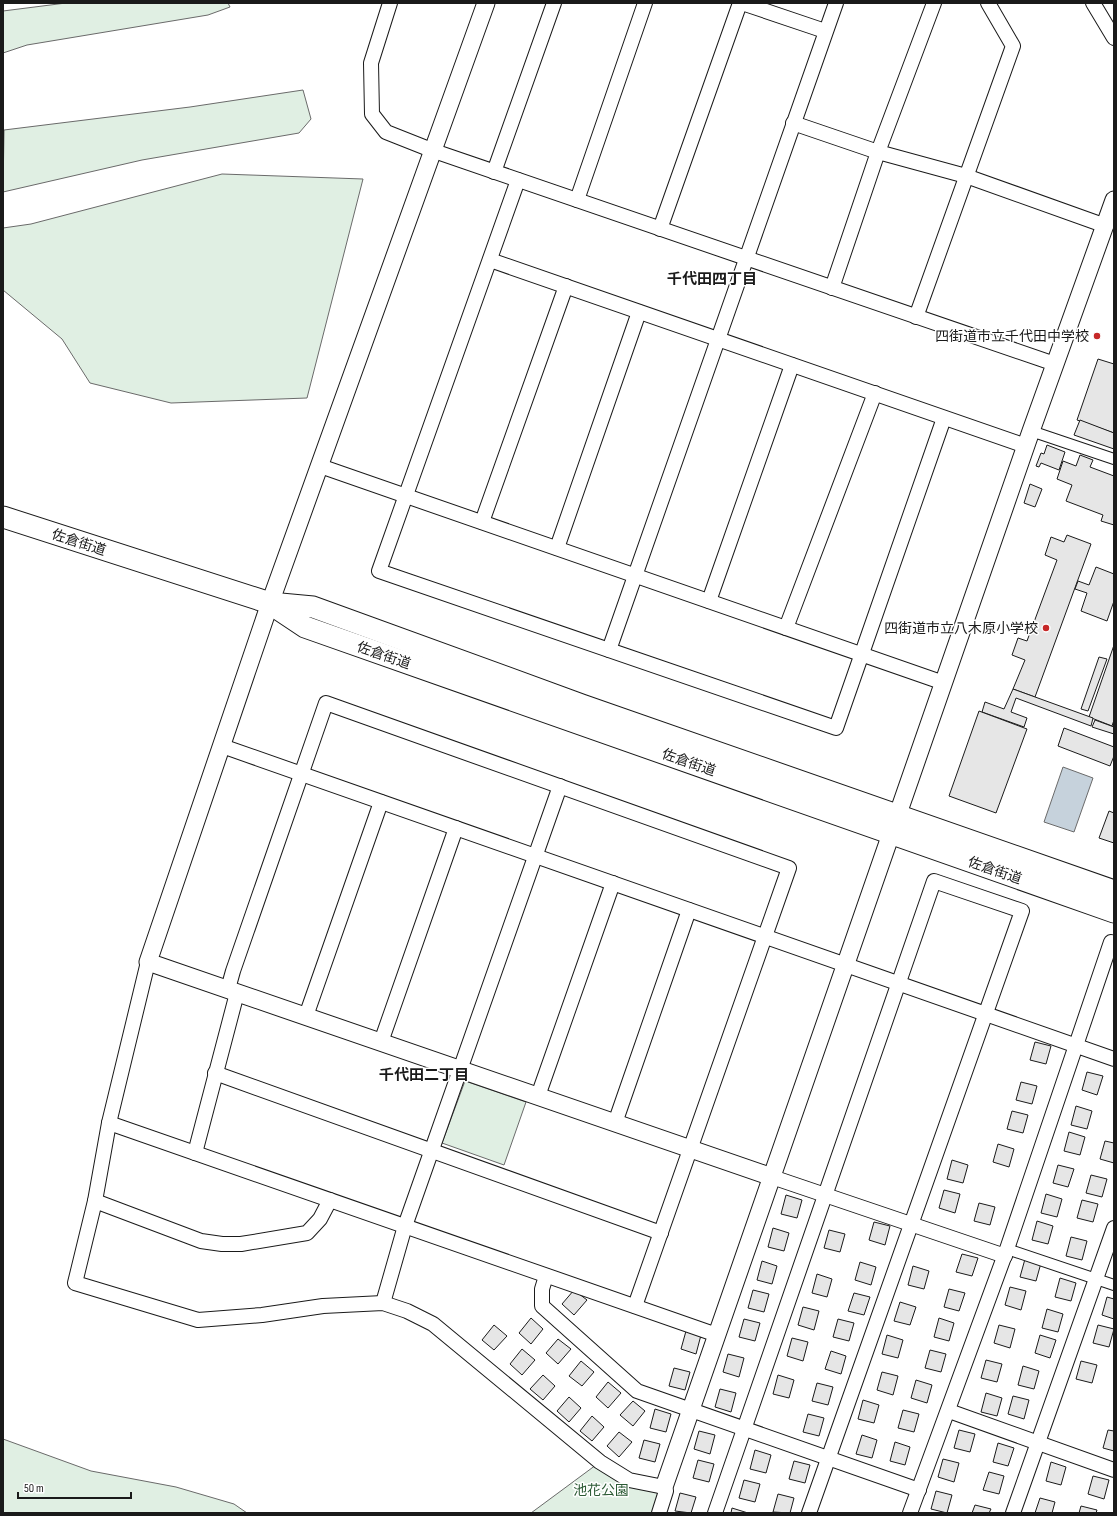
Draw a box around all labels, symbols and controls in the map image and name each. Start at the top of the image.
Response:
district label: 千代田四丁目 [667,270,757,289]
place label: 四街道市立千代田中学校 [935,328,1089,345]
marker: 四街道市立千代田中学校 [1092,331,1102,341]
street label: 佐倉街道 [50,526,108,559]
place label: 四街道市立八木原小学校 [884,620,1038,637]
marker: 四街道市立八木原小学校 [1041,623,1051,633]
street label: 佐倉街道 [355,638,413,673]
street label: 佐倉街道 [660,745,718,780]
street label: 佐倉街道 [966,853,1024,888]
district label: 千代田二丁目 [379,1066,469,1085]
scale bar [18,1474,131,1500]
text: 50 m [24,1481,44,1496]
park label: 池花公園 [573,1482,629,1499]

